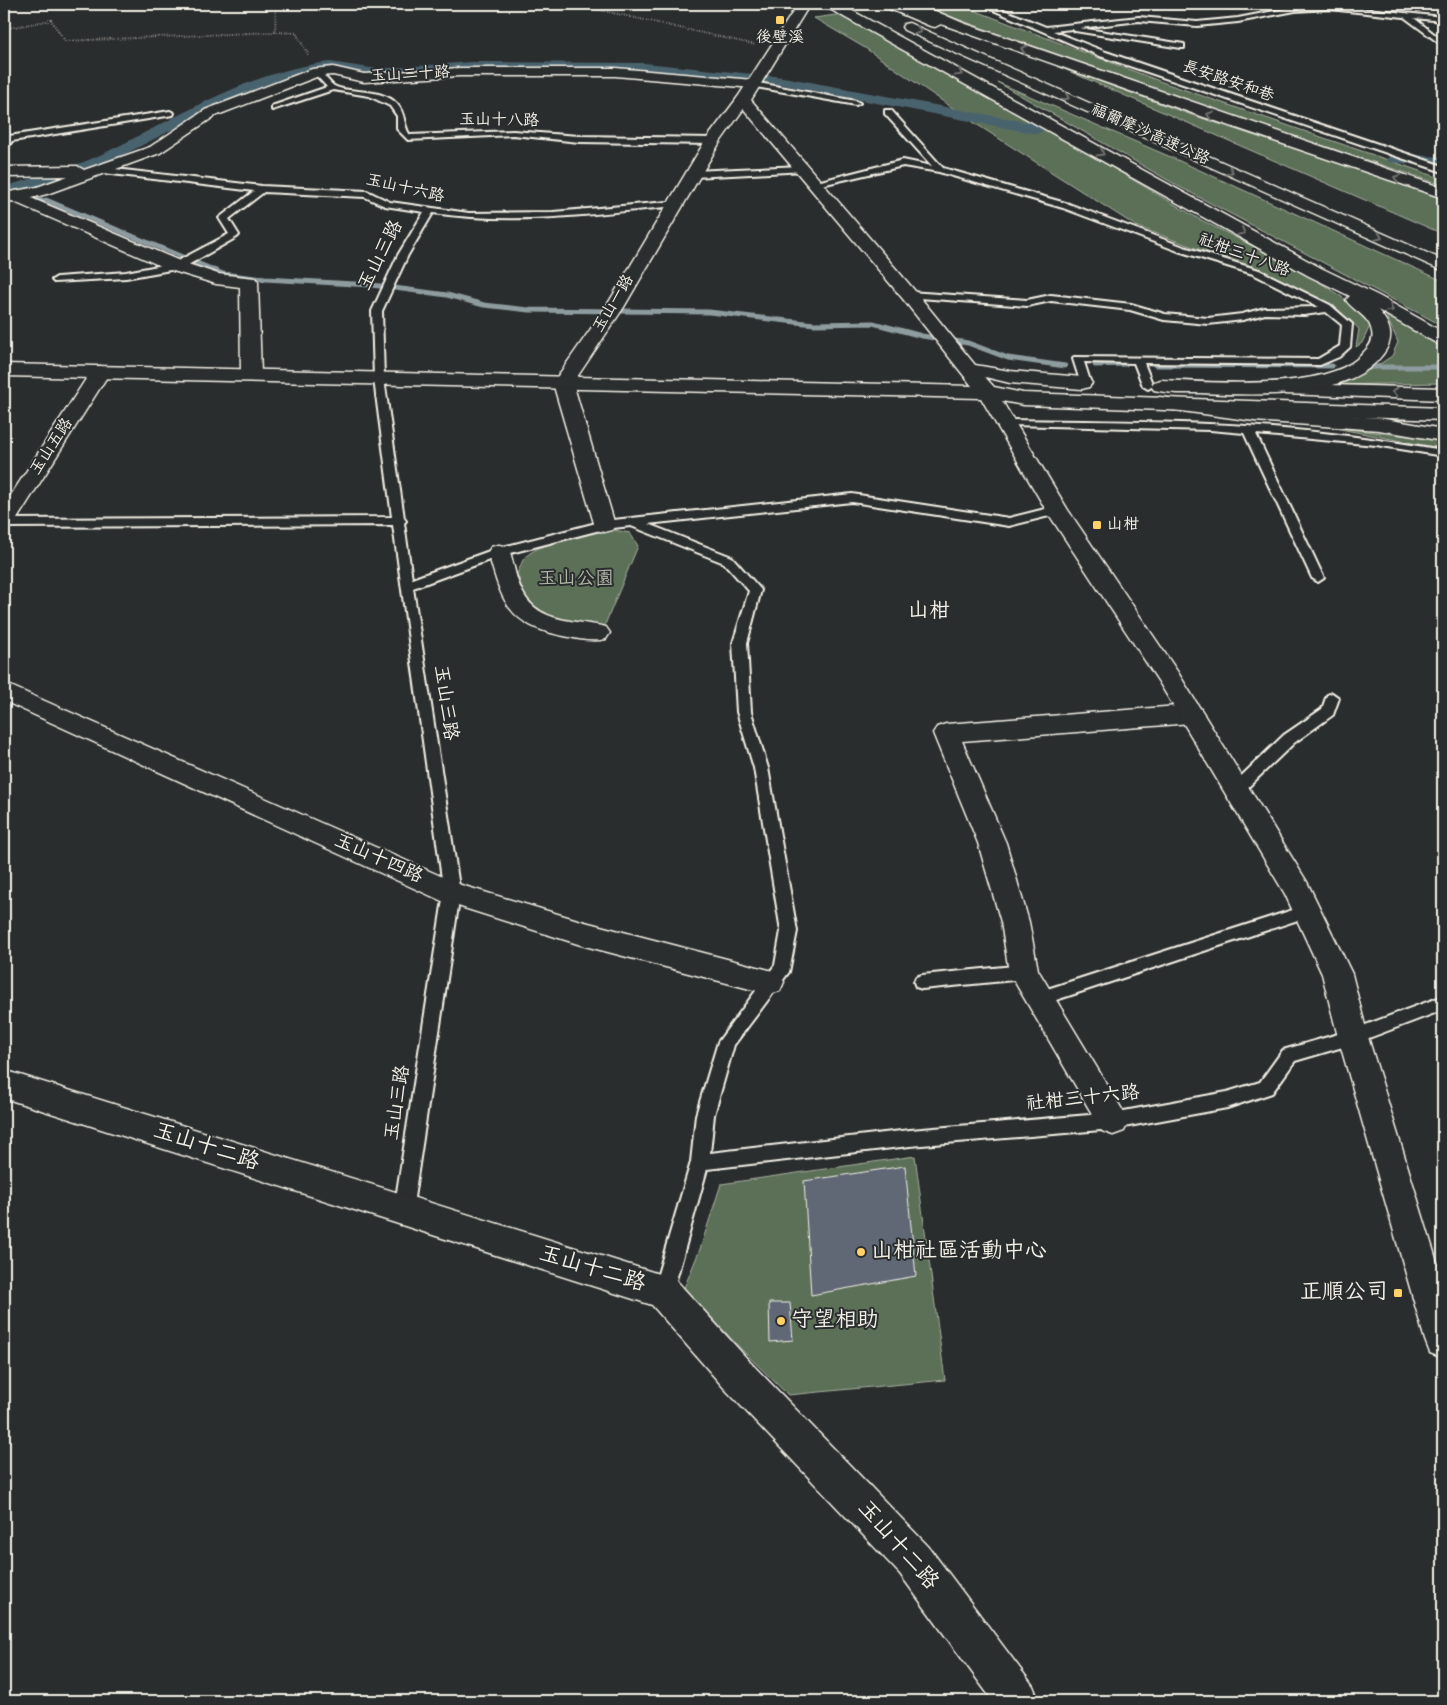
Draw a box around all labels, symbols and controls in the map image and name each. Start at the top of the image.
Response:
marker: 後壁溪 [774,14,786,26]
one-way arrow [913,24,922,35]
place label: 後壁溪 [756,27,804,50]
one-way arrow [1020,45,1028,55]
street label: 長安路安和巷 [1179,55,1277,109]
street label: 玉山二十路 [369,61,451,89]
one-way arrow [954,67,963,77]
one-way arrow [1061,91,1070,102]
street label: 福爾摩沙高速公路 [1087,98,1213,172]
street label: 玉山十八路 [459,109,539,133]
one-way arrow [1206,110,1215,120]
one-way arrow [1095,146,1104,156]
one-way arrow [1225,164,1234,175]
street label: 玉山十六路 [363,169,447,209]
one-way arrow [1393,173,1402,183]
street label: 玉山三路 [353,216,411,296]
one-way arrow [1237,226,1246,236]
street label: 社柑三十八路 [1195,229,1293,283]
one-way arrow [1374,230,1383,241]
street label: 玉山一路 [588,271,640,337]
one-way arrow [1385,303,1394,313]
one-way arrow [1390,387,1398,398]
street label: 玉山五路 [25,414,79,480]
place label: 山柑 [1107,514,1139,537]
marker: 山柑 [1091,519,1103,531]
park label: 玉山公園 [538,567,614,594]
district label: 山柑 [908,598,950,628]
street label: 玉山三路 [425,663,463,743]
street label: 玉山十四路 [329,828,427,892]
street label: 玉山三路 [380,1063,418,1143]
street label: 社柑三十六路 [1025,1081,1141,1119]
street label: 玉山十二路 [149,1116,263,1180]
place label: 山柑社區活動中心 [871,1237,1047,1268]
street label: 玉山十二路 [535,1239,649,1301]
marker: 山柑社區活動中心 [855,1246,867,1258]
place label: 正順公司 [1300,1278,1388,1309]
marker: 正順公司 [1392,1287,1404,1299]
place label: 守望相助 [791,1306,879,1337]
marker: 守望相助 [775,1315,787,1327]
street label: 玉山十二路 [849,1494,945,1598]

